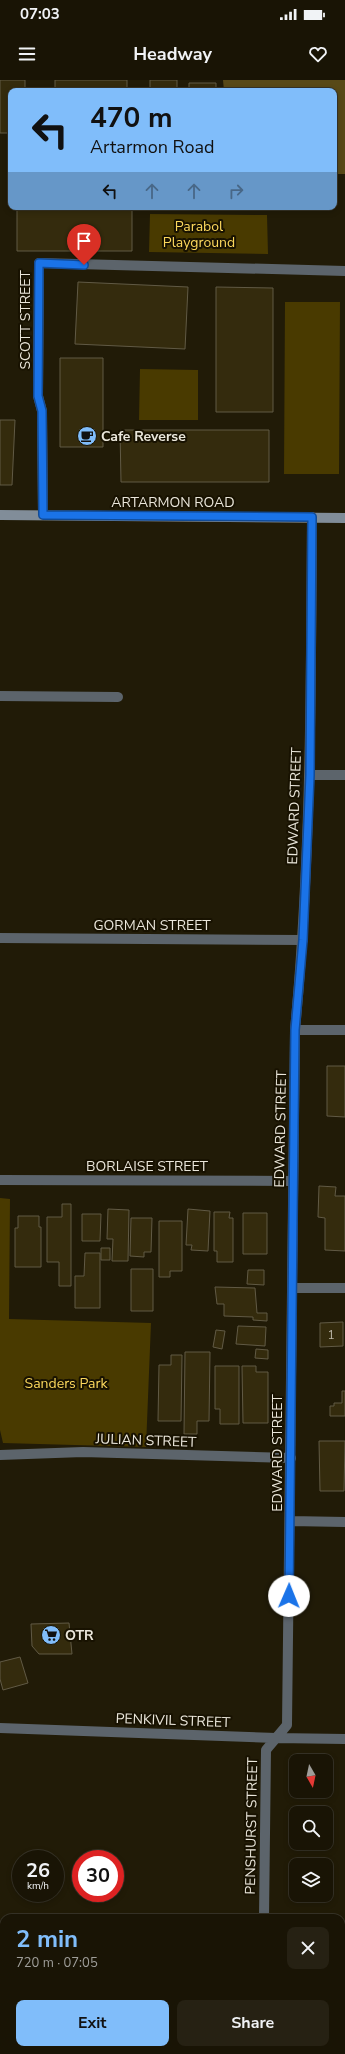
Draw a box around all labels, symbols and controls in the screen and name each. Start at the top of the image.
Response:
text: 07:03 [20,4,60,24]
text: Headway [133,42,212,66]
icon: menu [16,43,38,65]
icon: heart [307,43,329,65]
text: 470 m [90,99,173,137]
icon: left [24,104,76,156]
text: Artarmon Road [90,135,214,159]
icon: left [99,180,121,202]
icon: ahead [141,180,163,202]
icon: ahead [183,180,205,202]
icon: right [225,180,247,202]
park label: Parabol Playground [163,217,235,252]
pin [67,224,101,265]
icon: arrive [73,230,95,252]
street label: SCOTT STREET [16,270,35,370]
cafe icon: Cafe Reverse [76,425,98,447]
place label: Cafe Reverse [101,427,186,446]
street label: ARTARMON ROAD [111,493,235,512]
street label: EDWARD STREET [283,747,306,865]
street label: GORMAN STREET [93,916,211,935]
street label: EDWARD STREET [270,1070,291,1188]
street label: BORLAISE STREET [86,1157,208,1176]
house number: 1 [327,1327,335,1343]
park label: Sanders Park [25,1374,108,1393]
street label: EDWARD STREET [268,1394,287,1512]
street label: JULIAN STREET [94,1429,197,1452]
position arrow [268,1575,310,1617]
supermarket icon: OTR [40,1624,62,1646]
place label: OTR [65,1626,94,1645]
street label: PENKIVIL STREET [115,1709,231,1732]
north arrow [289,1754,333,1798]
map controls [289,1754,333,1902]
street label: PENSHURST STREET [241,1757,262,1895]
button: search [289,1806,333,1850]
speed limit sign: 30 [72,1850,124,1902]
text: 26 [26,1857,50,1884]
button: layers [289,1858,333,1902]
text: km/h [27,1879,49,1893]
text: 2 min [16,1923,78,1955]
button: close [287,1927,329,1969]
text: 720 m · 07:05 [16,1954,98,1972]
button: Exit [16,2000,169,2046]
button: Share [177,2000,329,2046]

